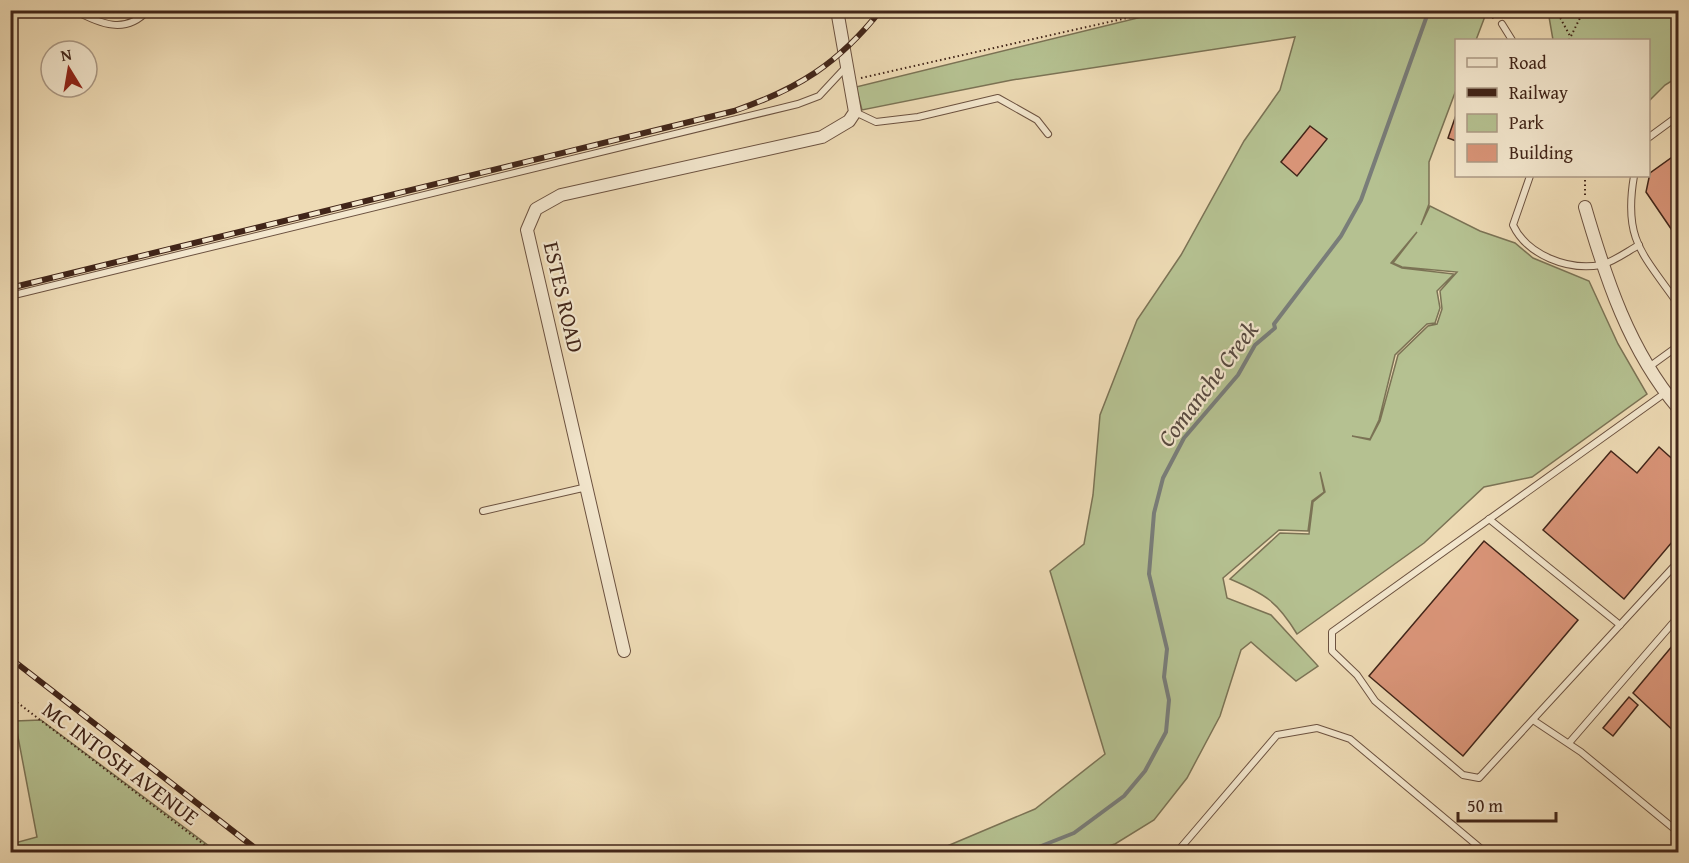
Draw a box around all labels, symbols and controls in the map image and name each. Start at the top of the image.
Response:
north arrow [39,39,99,99]
legend [1455,39,1650,177]
text: N [59,41,74,67]
text: Road [1509,49,1547,76]
text: Railway [1509,79,1568,106]
text: Park [1509,109,1545,136]
text: Building [1509,139,1573,166]
street label: ESTES ROAD [536,238,592,356]
water label: Comanche Creek [1149,313,1267,454]
street label: MC INTOSH AVENUE [36,693,206,833]
scale bar [1458,785,1556,823]
text: 50 m [1467,792,1503,819]

